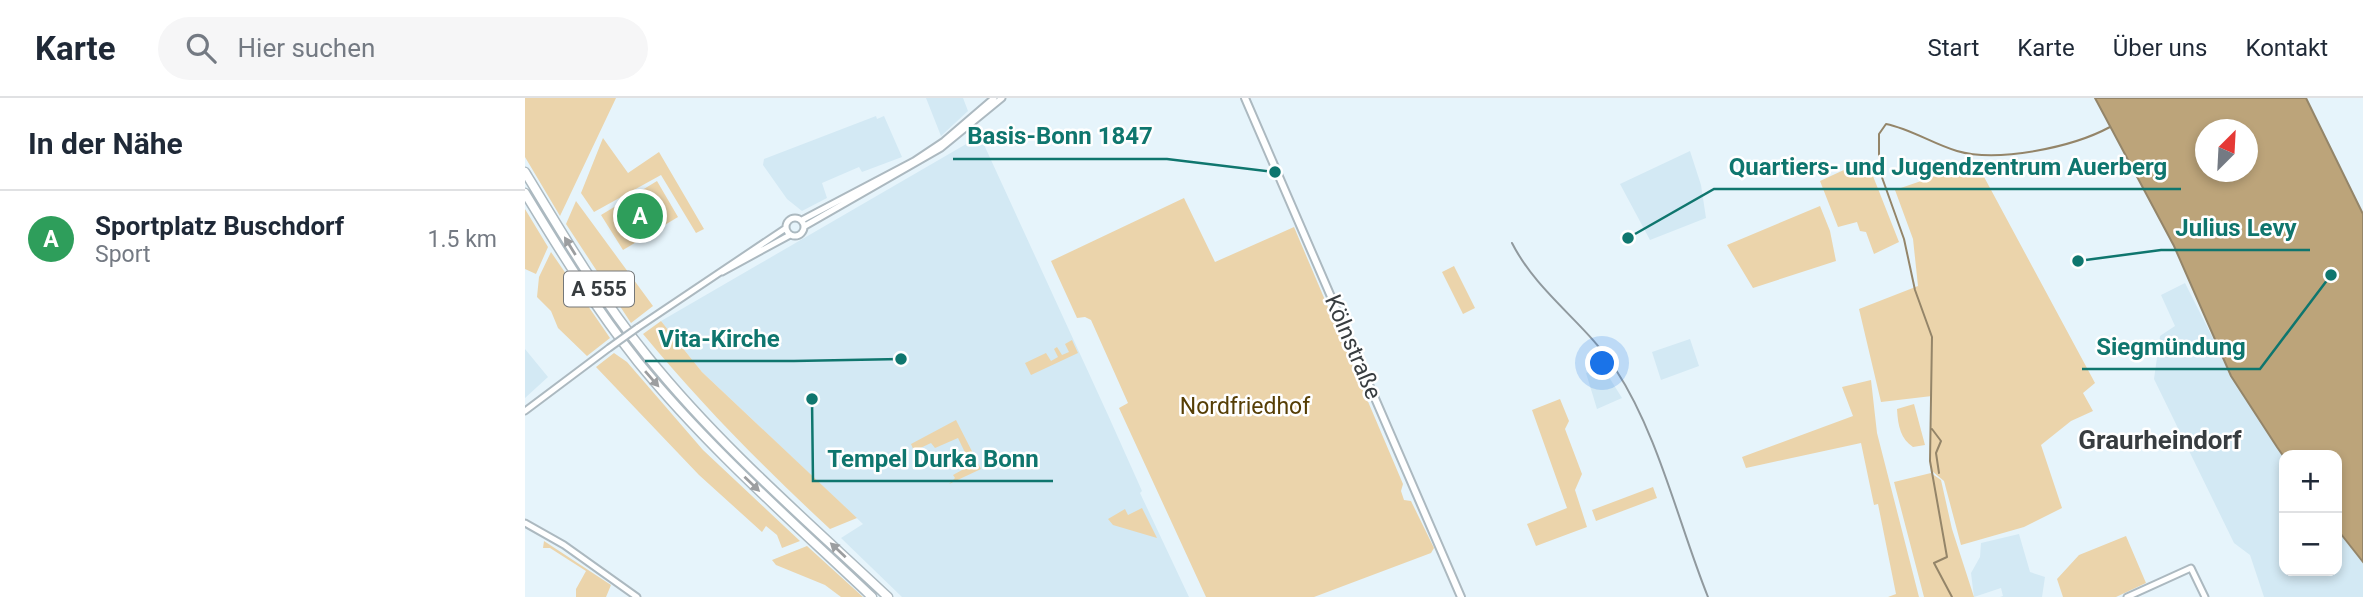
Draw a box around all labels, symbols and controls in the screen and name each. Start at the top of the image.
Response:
search box [158,17,648,80]
text: Karte [35,29,116,68]
icon: search [182,29,220,67]
text: Hier suchen [238,33,375,63]
text: Start [1928,34,1979,62]
text: Karte [2017,34,2075,62]
text: Über uns [2113,34,2207,62]
text: Kontakt [2245,34,2328,62]
callout: Basis-Bonn 1847 [953,114,1167,159]
north arrow [2195,119,2258,182]
text: Basis-Bonn 1847 [967,122,1153,150]
text: In der Nähe [28,126,183,161]
callout: Quartiers- und Jugendzentrum Auerberg [1714,144,2181,189]
text: Quartiers- und Jugendzentrum Auerberg [1729,153,2167,181]
pin: A [617,190,663,242]
callout: Julius Levy [2161,205,2310,250]
text: Sportplatz Buschdorf [95,211,344,241]
text: Julius Levy [2175,214,2298,242]
text: A [43,226,59,253]
text: 1.5 km [428,226,497,253]
one-way arrow [563,236,576,255]
text: Sport [95,241,151,268]
road number: A 555 [564,272,634,306]
street label: Kölnstraße [1319,291,1387,403]
callout: Vita-Kirche [645,316,794,361]
callout: Siegmündung [2082,324,2260,369]
text: Vita-Kirche [658,325,780,353]
text: Siegmündung [2096,333,2246,361]
your location [1585,346,1619,380]
one-way arrow [644,370,659,387]
park label: Nordfriedhof [1180,393,1311,420]
district label: Graurheindorf [2078,425,2242,455]
callout: Tempel Durka Bonn [813,436,1053,481]
text: Tempel Durka Bonn [827,445,1039,473]
map controls [2279,450,2342,576]
button: + [2279,450,2342,513]
one-way arrow [743,475,760,491]
button: − [2279,513,2342,576]
one-way arrow [830,542,847,559]

